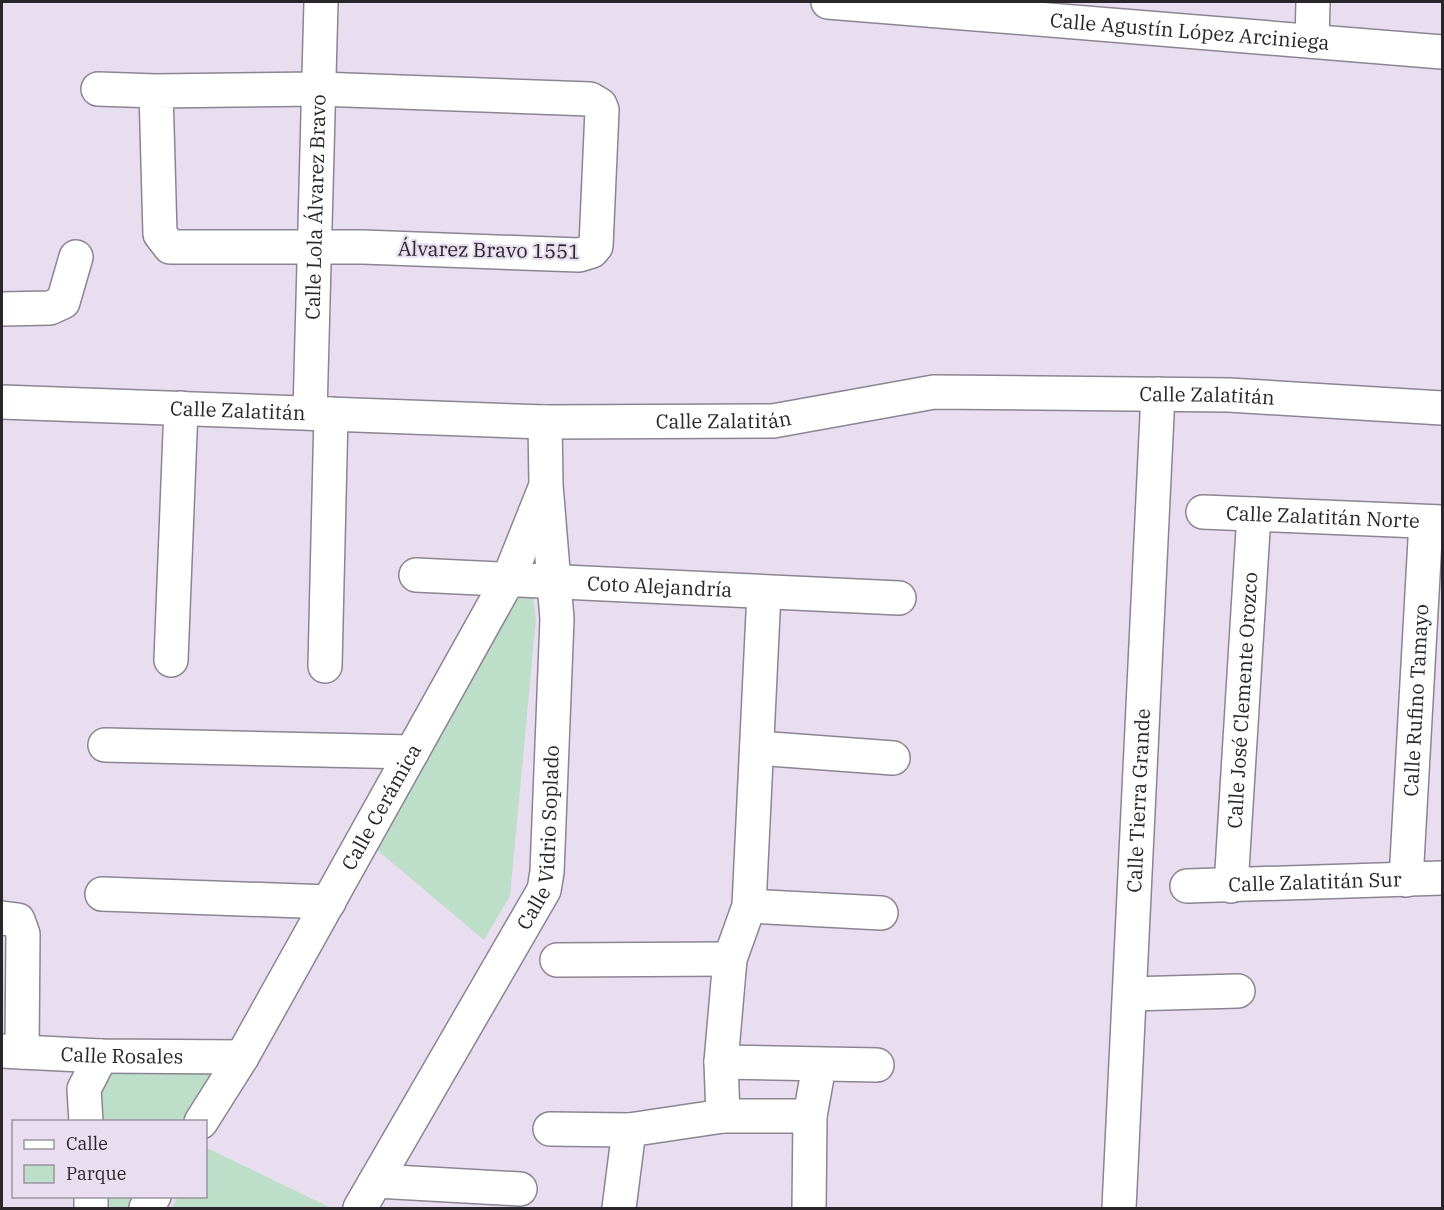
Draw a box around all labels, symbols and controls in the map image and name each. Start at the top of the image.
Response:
street label: Calle Agustín López Arciniega [1049,6,1331,56]
street label: Calle Lola Álvarez Bravo [298,94,332,320]
street label: Álvarez Bravo 1551 [398,234,580,265]
street label: Calle Zalatitán [1139,380,1276,411]
street label: Calle Zalatitán [170,394,306,426]
street label: Calle Zalatitán [656,404,794,435]
street label: Calle Zalatitán Norte [1225,499,1420,534]
street label: Coto Alejandría [587,569,733,603]
street label: Calle José Clemente Orozco [1221,571,1263,829]
street label: Calle Rufino Tamayo [1397,603,1434,797]
street label: Calle Tierra Grande [1120,708,1156,893]
street label: Calle Cerámica [335,739,427,875]
street label: Calle Vidrio Soplado [510,745,565,935]
street label: Calle Zalatitán Sur [1228,865,1402,898]
street label: Calle Rosales [60,1040,183,1070]
legend [12,1120,207,1198]
text: Calle [66,1132,108,1155]
text: Parque [66,1162,126,1185]

